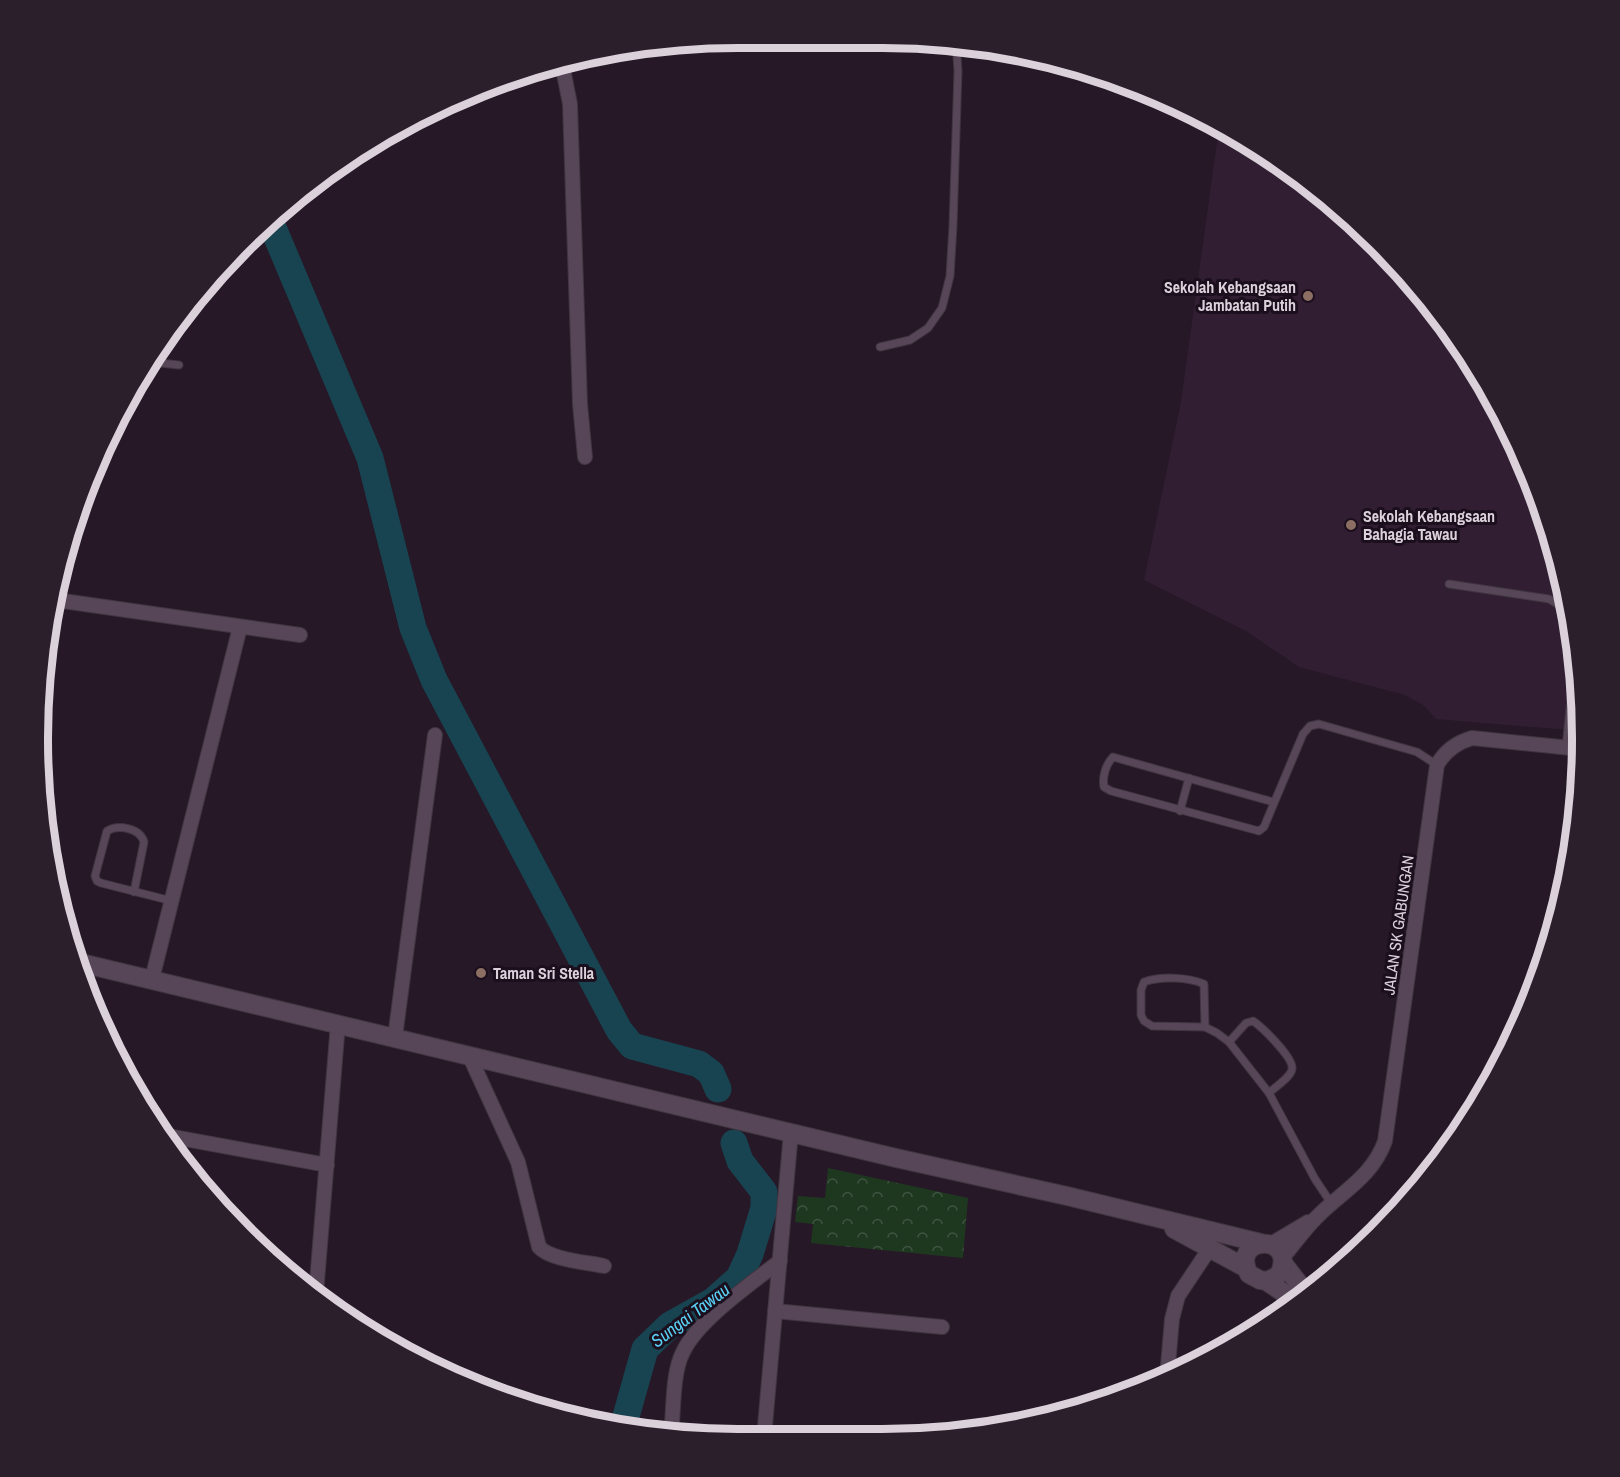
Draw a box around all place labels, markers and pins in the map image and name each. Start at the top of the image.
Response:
place label: Sekolah Kebangsaan Jambatan Putih [1164,276,1296,316]
marker: Sekolah Kebangsaan Jambatan Putih [1301,289,1315,303]
place label: Sekolah Kebangsaan Bahagia Tawau [1363,505,1495,545]
marker: Sekolah Kebangsaan Bahagia Tawau [1344,518,1358,532]
place label: Taman Sri Stella [493,962,595,984]
marker: Taman Sri Stella [474,966,488,980]

